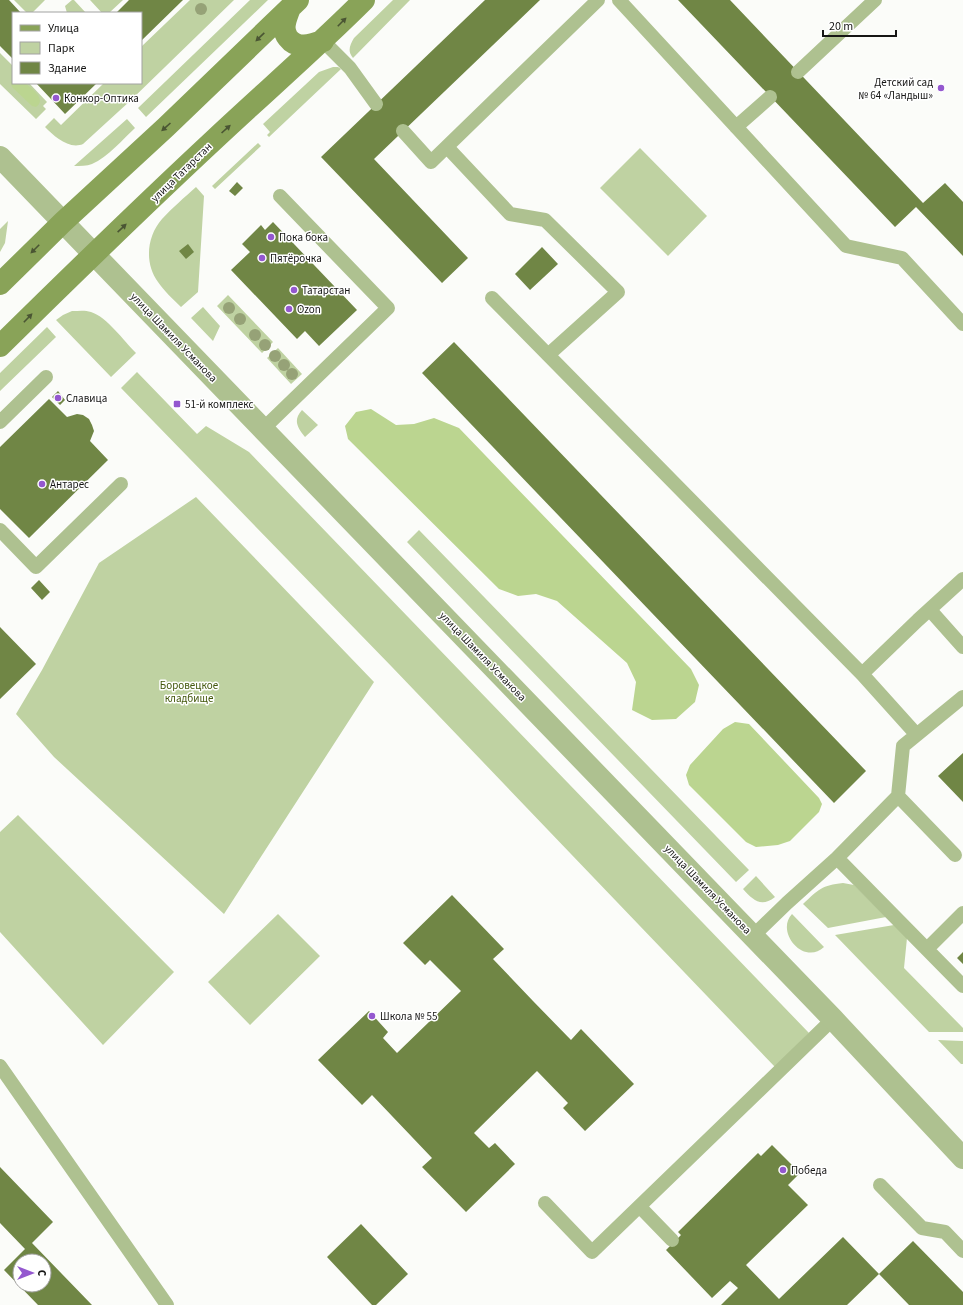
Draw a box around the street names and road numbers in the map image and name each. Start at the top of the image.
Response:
street label: улица Татарстан [148,139,215,205]
street label: улица Шамиля Усманова [127,289,220,385]
street label: улица Шамиля Усманова [436,608,529,704]
street label: улица Шамиля Усманова [661,841,754,937]

